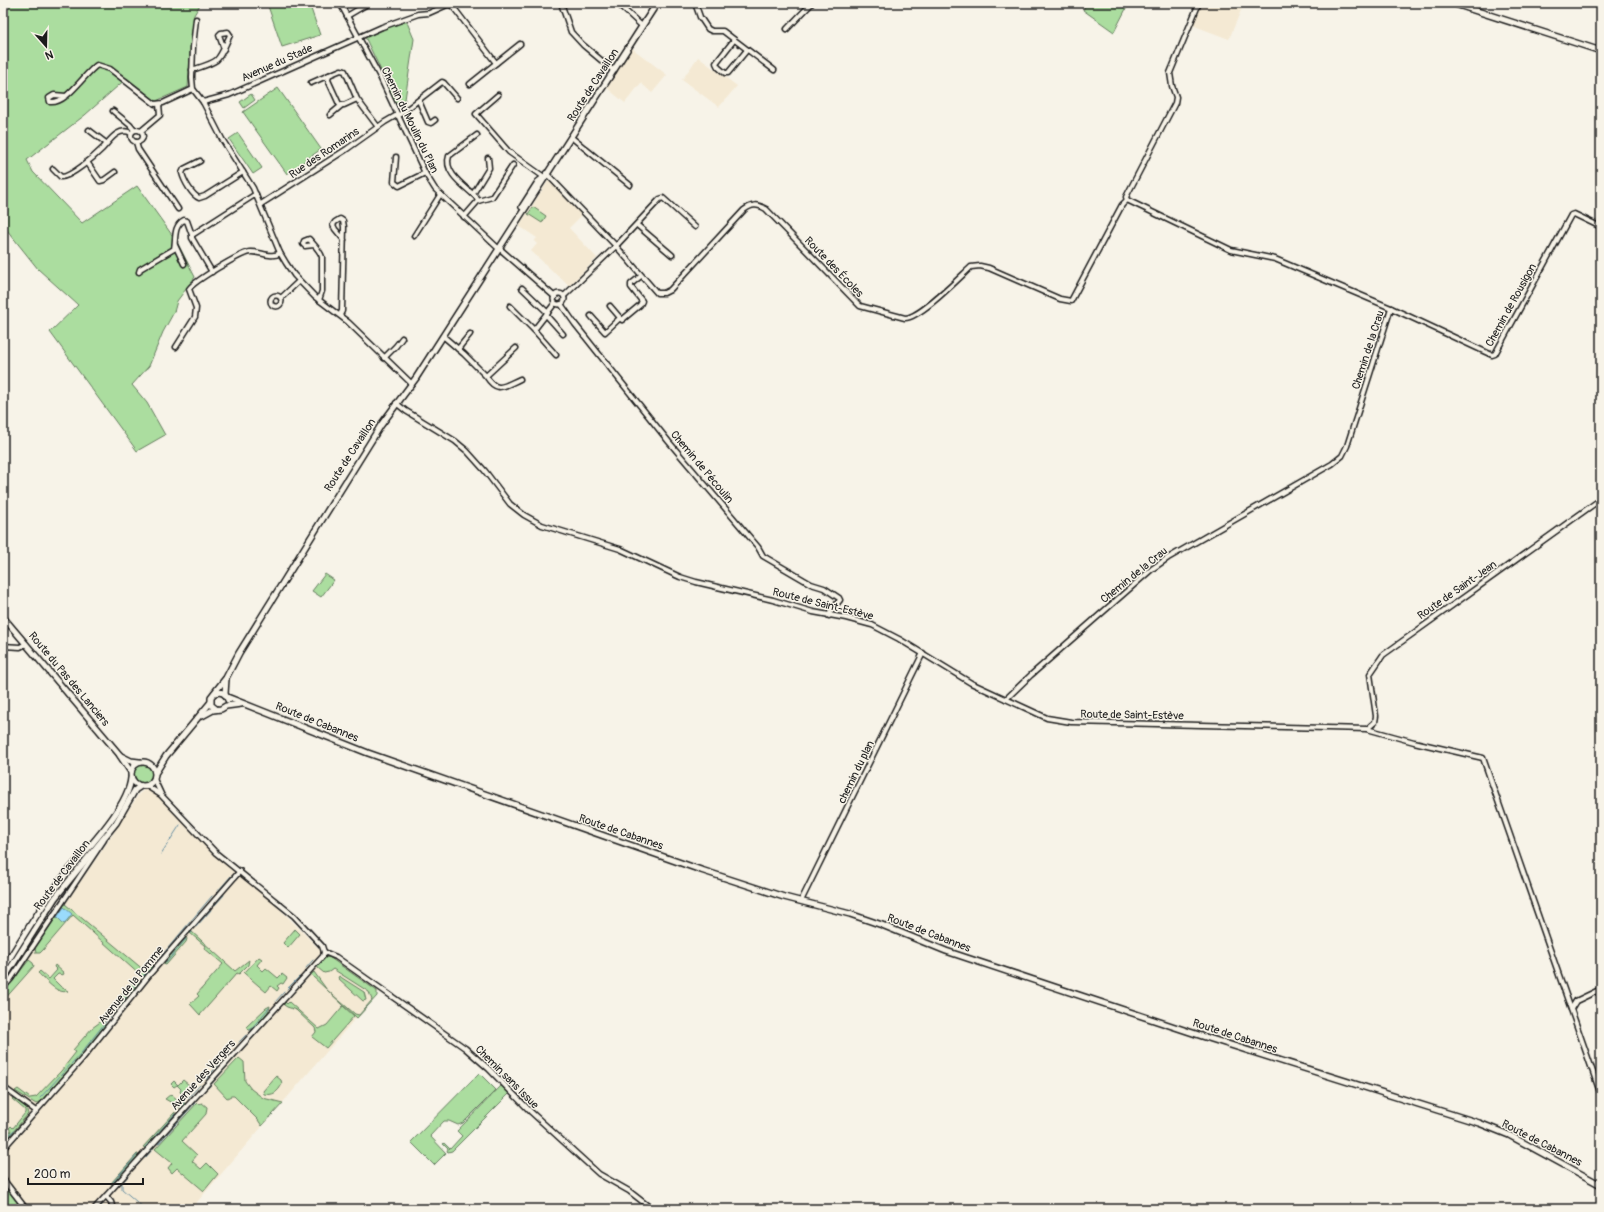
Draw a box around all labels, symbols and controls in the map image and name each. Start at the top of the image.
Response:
north arrow [26,26,66,66]
street label: Avenue du Stade [239,41,315,84]
street label: Route de Cavaillon [565,46,621,124]
text: N [43,48,55,62]
street label: Chemin du Moulin du Plan [379,65,441,175]
street label: Rue des Romarins [287,125,361,181]
street label: Route des Écoles [802,234,866,300]
street label: Chemin de Rousigon [1483,261,1539,349]
street label: Chemin de la Crau [1349,309,1387,391]
street label: Route de Cavaillon [322,416,378,494]
street label: Chemin de Pécoulin [668,428,736,506]
street label: Chemin de la Crau [1098,544,1170,606]
street label: Route de Saint-Jean [1415,558,1499,622]
street label: Route de Saint-Estève [771,585,875,623]
street label: Route du Pas des Lanciers [26,629,112,729]
street label: Route de Cabannes [274,699,360,745]
street label: Route de Saint-Estève [1080,708,1184,722]
street label: chemin du plan [835,738,877,806]
street label: Route de Cabannes [577,811,665,853]
street label: Route de Cavaillon [31,837,93,913]
street label: Route de Cabannes [885,911,973,955]
street label: Avenue de la Pomme [96,943,167,1026]
street label: Route de Cabannes [1191,1016,1279,1056]
street label: Avenue des Vergers [168,1037,238,1113]
street label: Chemin sans Issue [473,1043,542,1112]
street label: Route de Cabannes [1500,1117,1584,1169]
scale bar [28,1160,143,1186]
text: 200 m [34,1167,71,1182]

